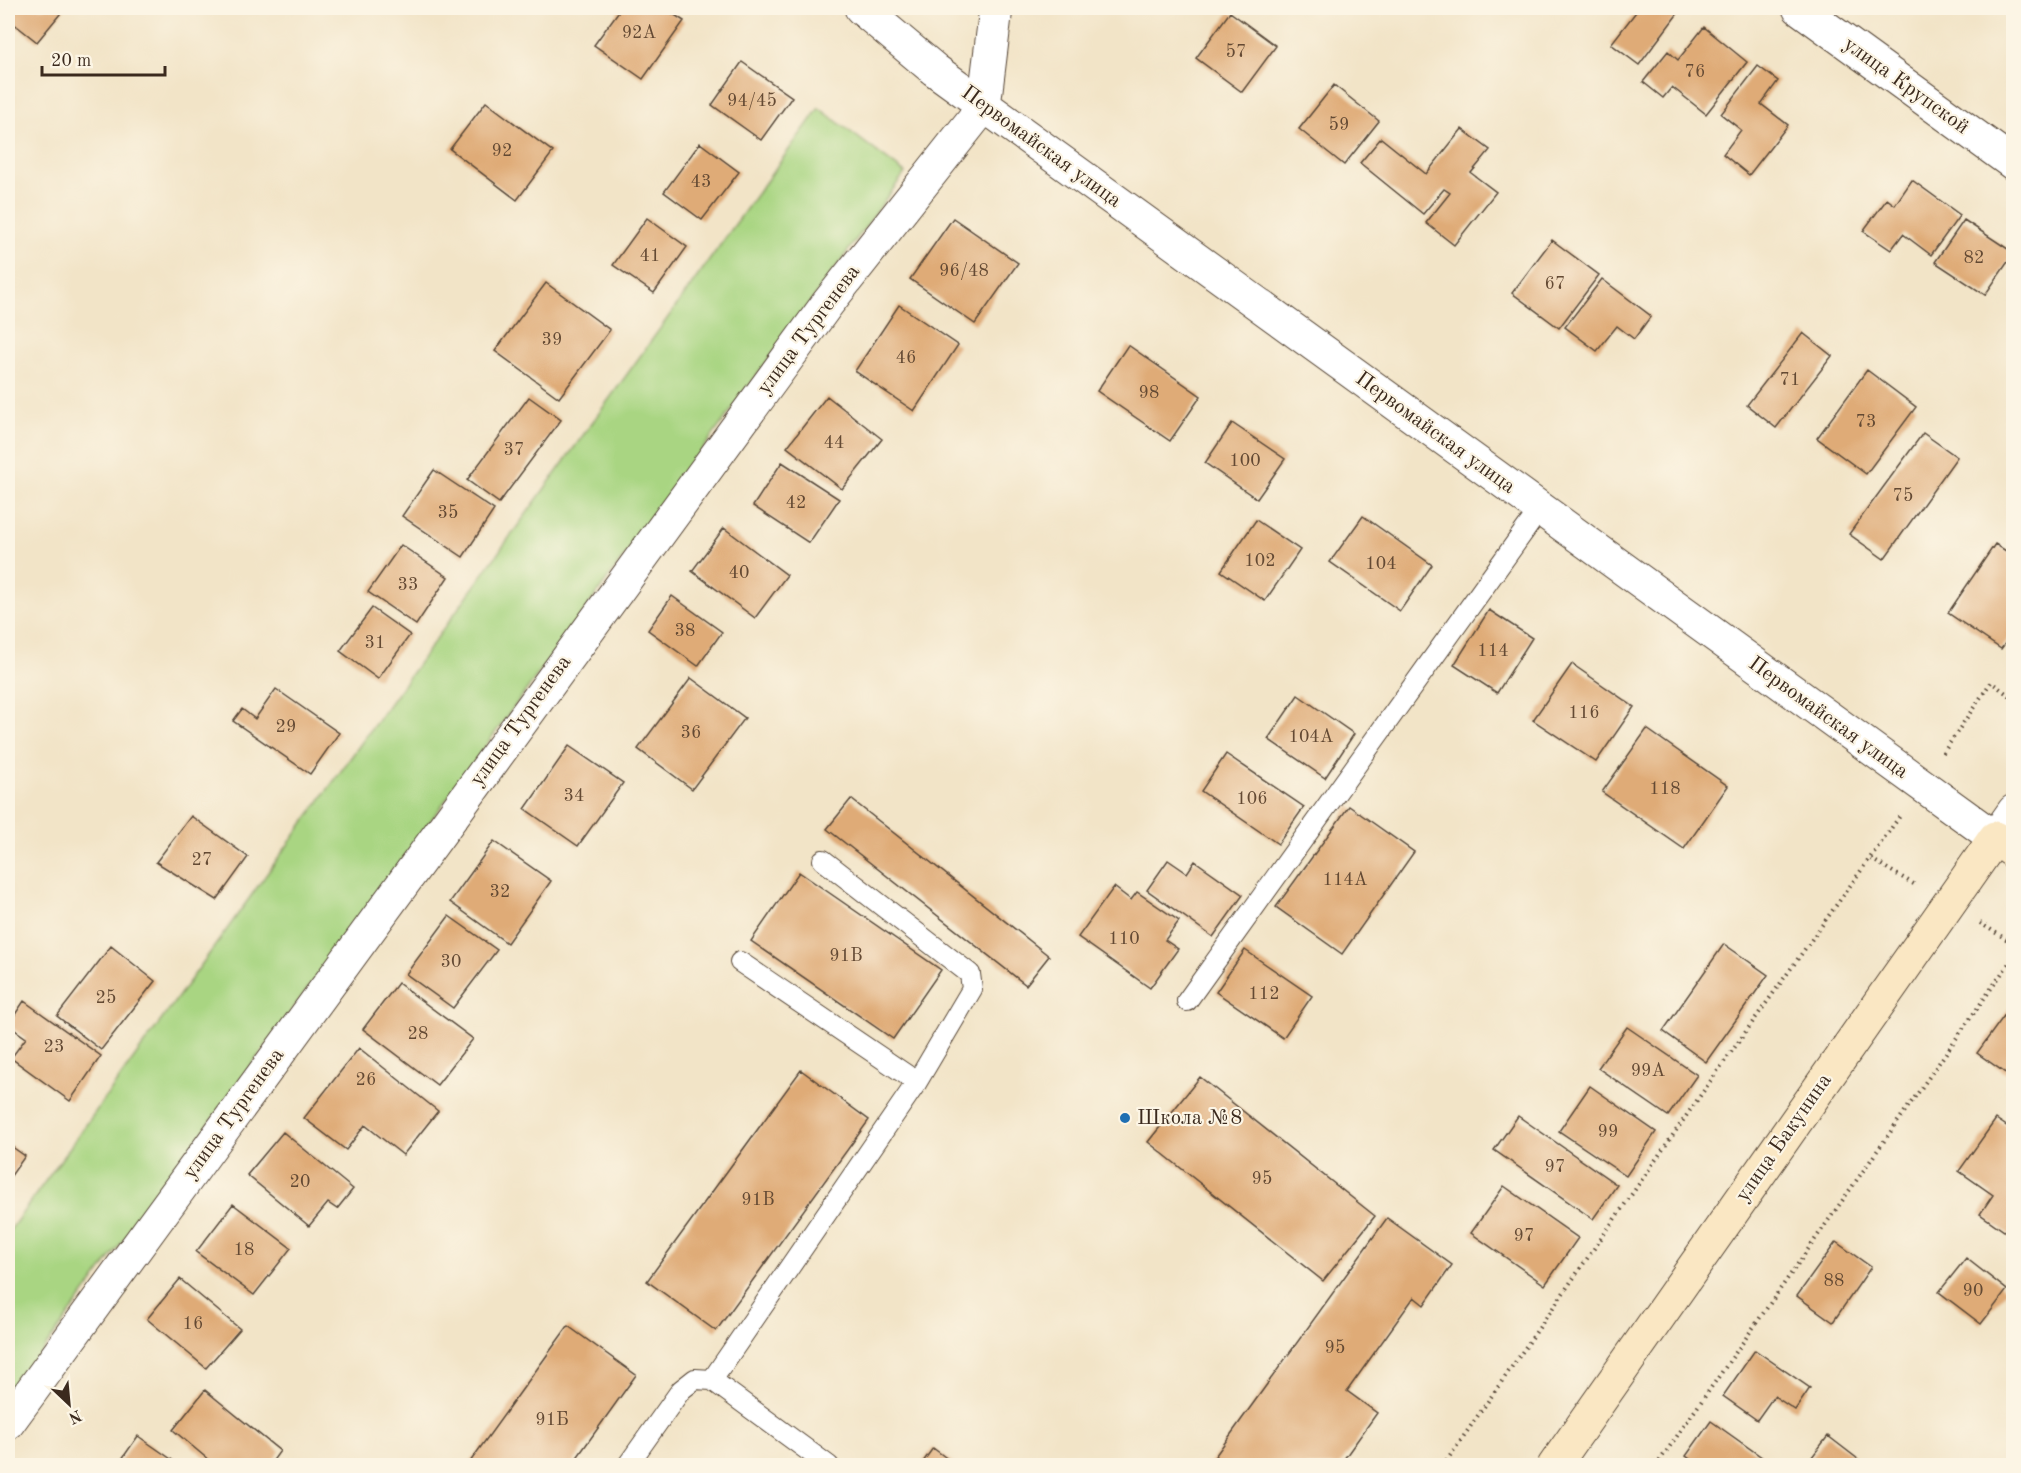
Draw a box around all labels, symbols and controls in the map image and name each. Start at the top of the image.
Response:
house number: 92А [622,24,657,42]
street label: улица Крупской [1839,34,1973,138]
scale bar [42,39,165,77]
house number: 57 [1226,43,1246,61]
text: 20 m [51,52,91,70]
house number: 76 [1685,63,1705,81]
street label: Первомайская улица [957,82,1125,212]
house number: 94/45 [727,92,777,110]
house number: 59 [1329,116,1349,134]
house number: 92 [492,142,512,160]
house number: 43 [691,173,711,191]
house number: 41 [640,247,660,265]
house number: 82 [1964,249,1984,267]
street label: улица Тургенева [754,261,864,399]
house number: 96/48 [939,262,989,280]
house number: 67 [1545,275,1565,293]
house number: 39 [542,331,562,349]
house number: 46 [896,349,916,367]
street label: Первомайская улица [1351,368,1519,498]
house number: 71 [1780,371,1800,389]
house number: 98 [1139,384,1159,402]
house number: 73 [1856,413,1876,431]
house number: 44 [824,434,844,452]
house number: 37 [504,441,524,459]
house number: 100 [1229,452,1261,470]
house number: 75 [1893,487,1913,505]
house number: 42 [786,494,806,512]
house number: 35 [438,504,458,522]
house number: 102 [1244,552,1276,570]
house number: 104 [1365,555,1397,573]
house number: 40 [729,564,749,582]
house number: 33 [398,576,418,594]
house number: 38 [675,622,695,640]
house number: 31 [365,634,385,652]
house number: 114 [1477,642,1509,660]
street label: улица Тургенева [467,652,575,790]
street label: Первомайская улица [1744,653,1912,783]
house number: 116 [1568,704,1600,722]
house number: 29 [276,718,296,736]
house number: 36 [681,724,701,742]
house number: 104А [1288,728,1334,746]
house number: 118 [1649,780,1681,798]
house number: 34 [564,787,584,805]
house number: 106 [1236,790,1268,808]
house number: 27 [192,851,212,869]
house number: 114А [1322,871,1368,889]
house number: 32 [490,883,510,901]
house number: 110 [1108,930,1140,948]
house number: 91В [829,947,863,965]
house number: 30 [441,953,461,971]
house number: 112 [1248,985,1280,1003]
house number: 25 [96,989,116,1007]
house number: 28 [408,1025,428,1043]
house number: 23 [44,1038,64,1056]
street label: улица Тургенева [180,1045,288,1183]
house number: 99А [1631,1062,1666,1080]
street label: улица Бакунина [1732,1070,1836,1206]
house number: 26 [356,1071,376,1089]
place label: Школа №8 [1137,1108,1243,1129]
marker: Школа №8 [1118,1111,1132,1125]
house number: 99 [1598,1123,1618,1141]
house number: 97 [1545,1158,1565,1176]
house number: 95 [1252,1170,1272,1188]
house number: 20 [290,1173,310,1191]
house number: 91В [741,1191,775,1209]
house number: 97 [1514,1227,1534,1245]
house number: 18 [234,1241,254,1259]
house number: 88 [1824,1272,1844,1290]
house number: 90 [1963,1282,1983,1300]
house number: 16 [183,1315,203,1333]
house number: 95 [1325,1339,1345,1357]
north arrow [39,1374,99,1434]
text: N [65,1406,84,1426]
house number: 91Б [535,1411,569,1429]

